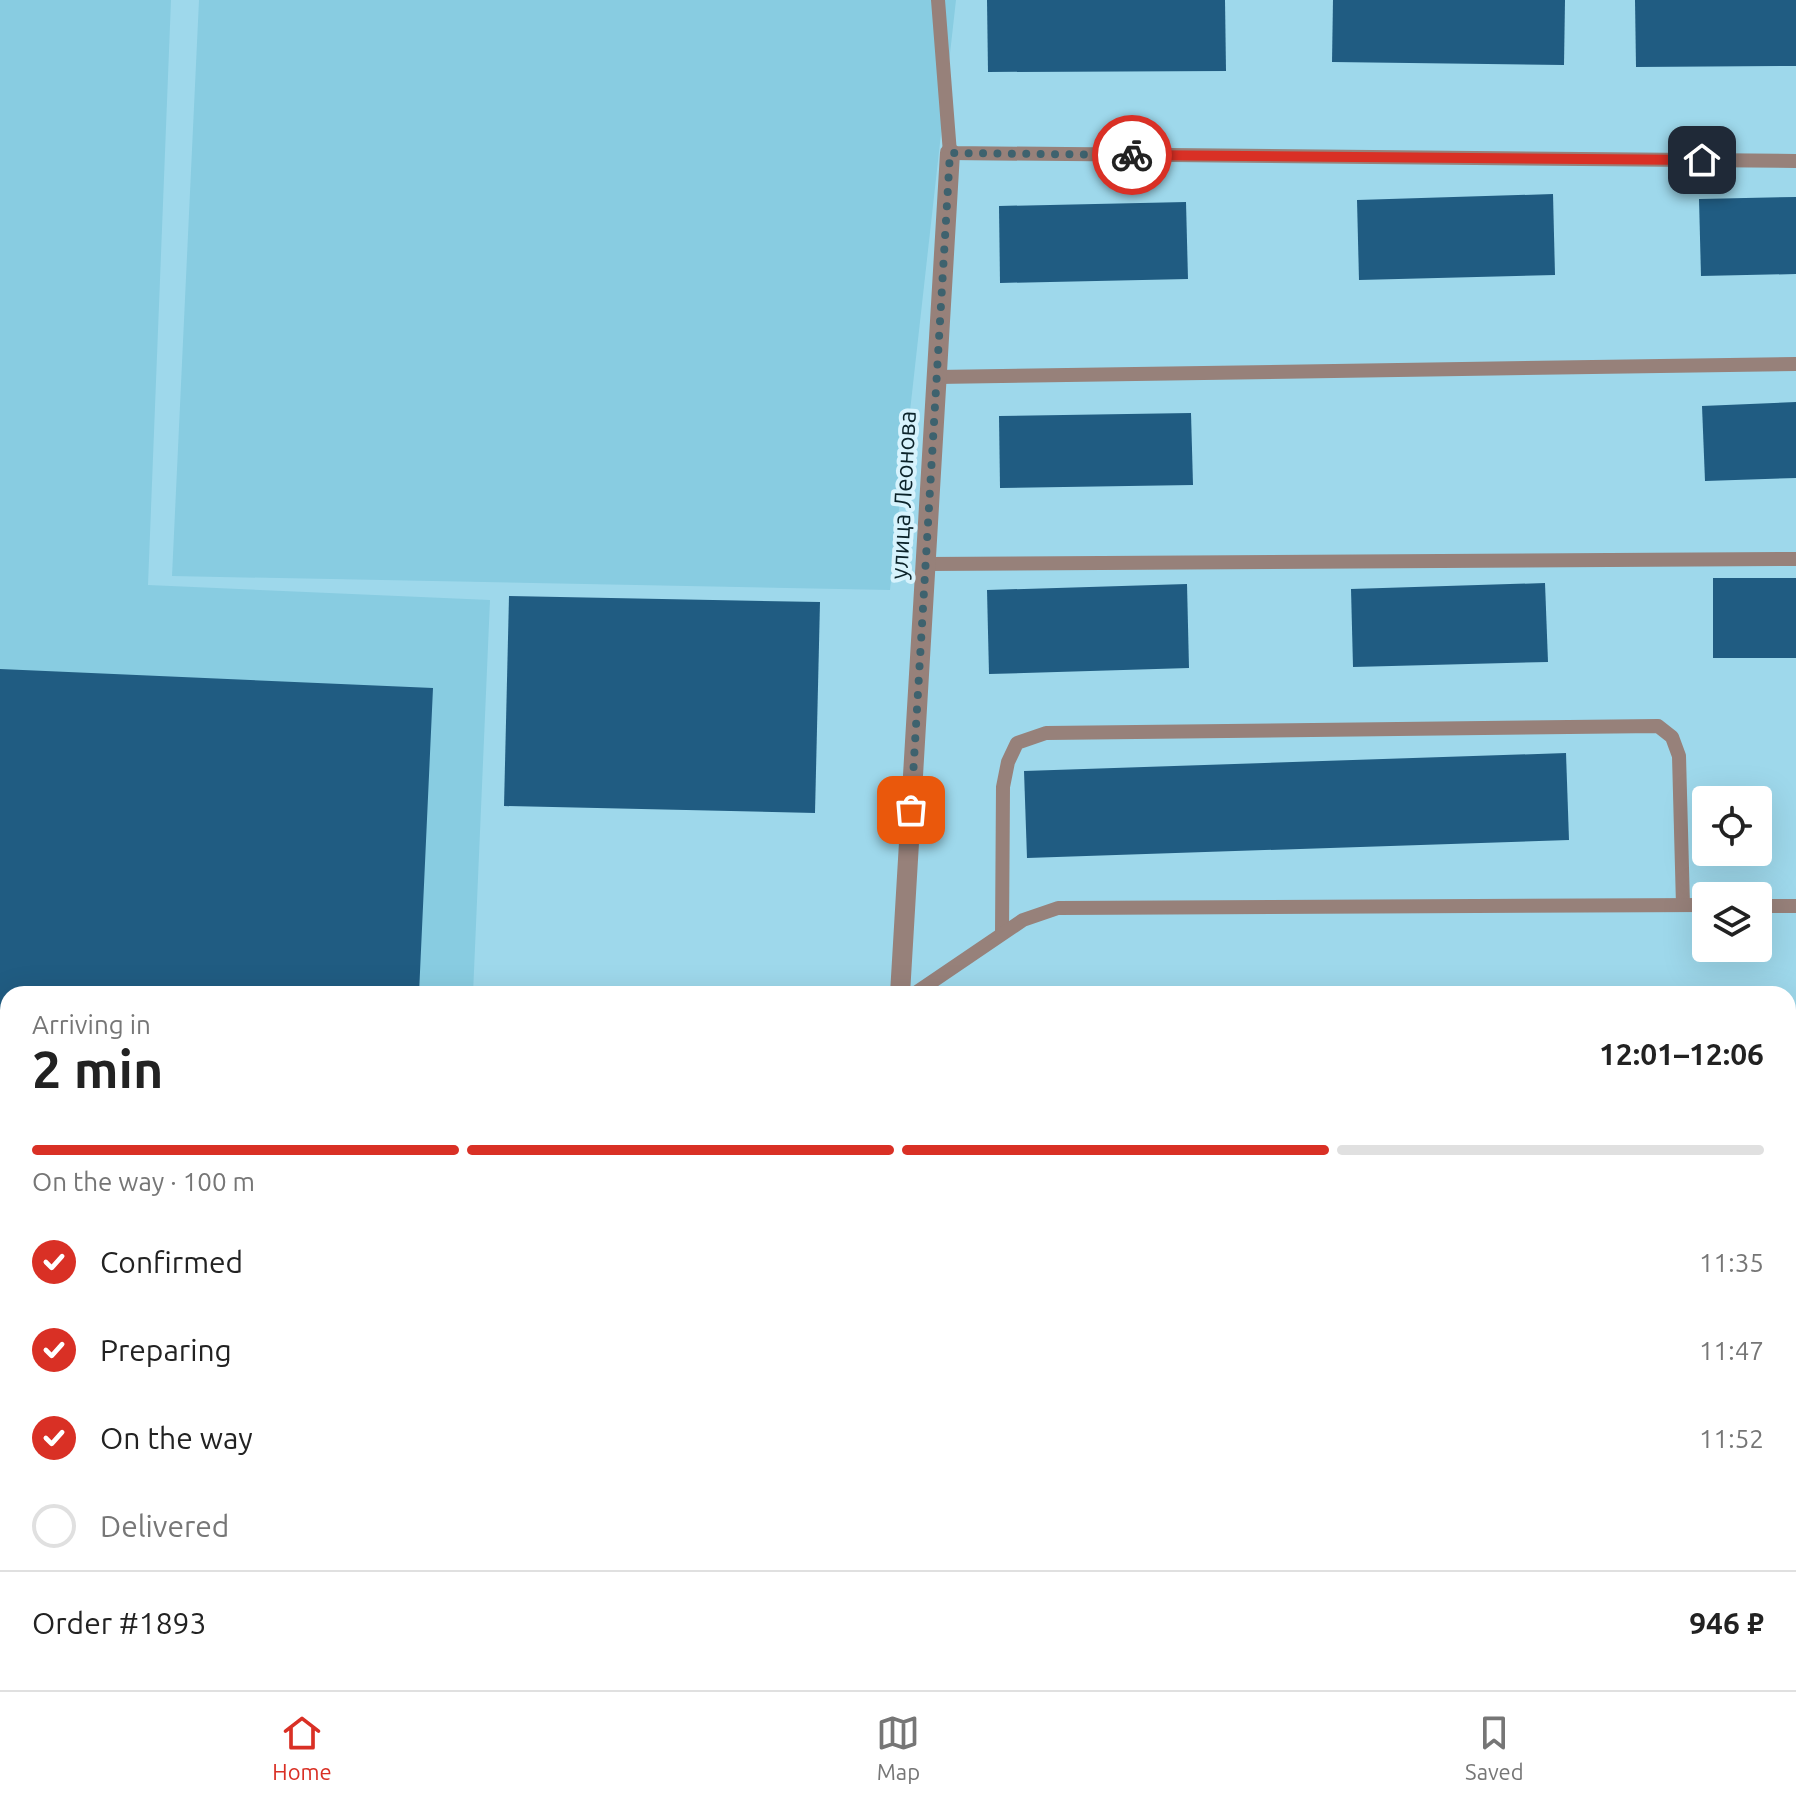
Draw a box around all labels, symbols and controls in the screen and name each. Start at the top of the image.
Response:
courier [1092,115,1172,195]
pin [1668,126,1736,194]
icon: bike [1110,133,1154,177]
icon: home [1680,138,1724,182]
street label: улица Леонова [885,410,921,580]
pin [877,776,945,844]
map controls [1692,786,1772,962]
button: locate [1692,786,1772,866]
icon: bag [889,788,933,832]
button: layers [1692,882,1772,962]
text: Arriving in [32,1010,151,1039]
text: 12:01–12:06 [1599,1037,1764,1071]
text: 2 min [32,1040,163,1098]
text: On the way · 100 m [32,1167,255,1196]
icon: check [32,1240,76,1284]
text: Confirmed [100,1245,243,1279]
text: 11:35 [1699,1248,1764,1277]
icon: check [32,1328,76,1372]
text: Preparing [100,1333,232,1367]
text: 11:47 [1699,1336,1764,1365]
icon: check [32,1416,76,1460]
text: On the way [100,1421,253,1455]
text: 11:52 [1699,1424,1764,1453]
text: Delivered [100,1509,229,1543]
text: Order #1893 [32,1606,206,1640]
text: 946 ₽ [1689,1606,1764,1640]
tab: Home [272,1711,332,1784]
tab: Map [876,1711,920,1784]
tab: Saved [1465,1711,1524,1784]

